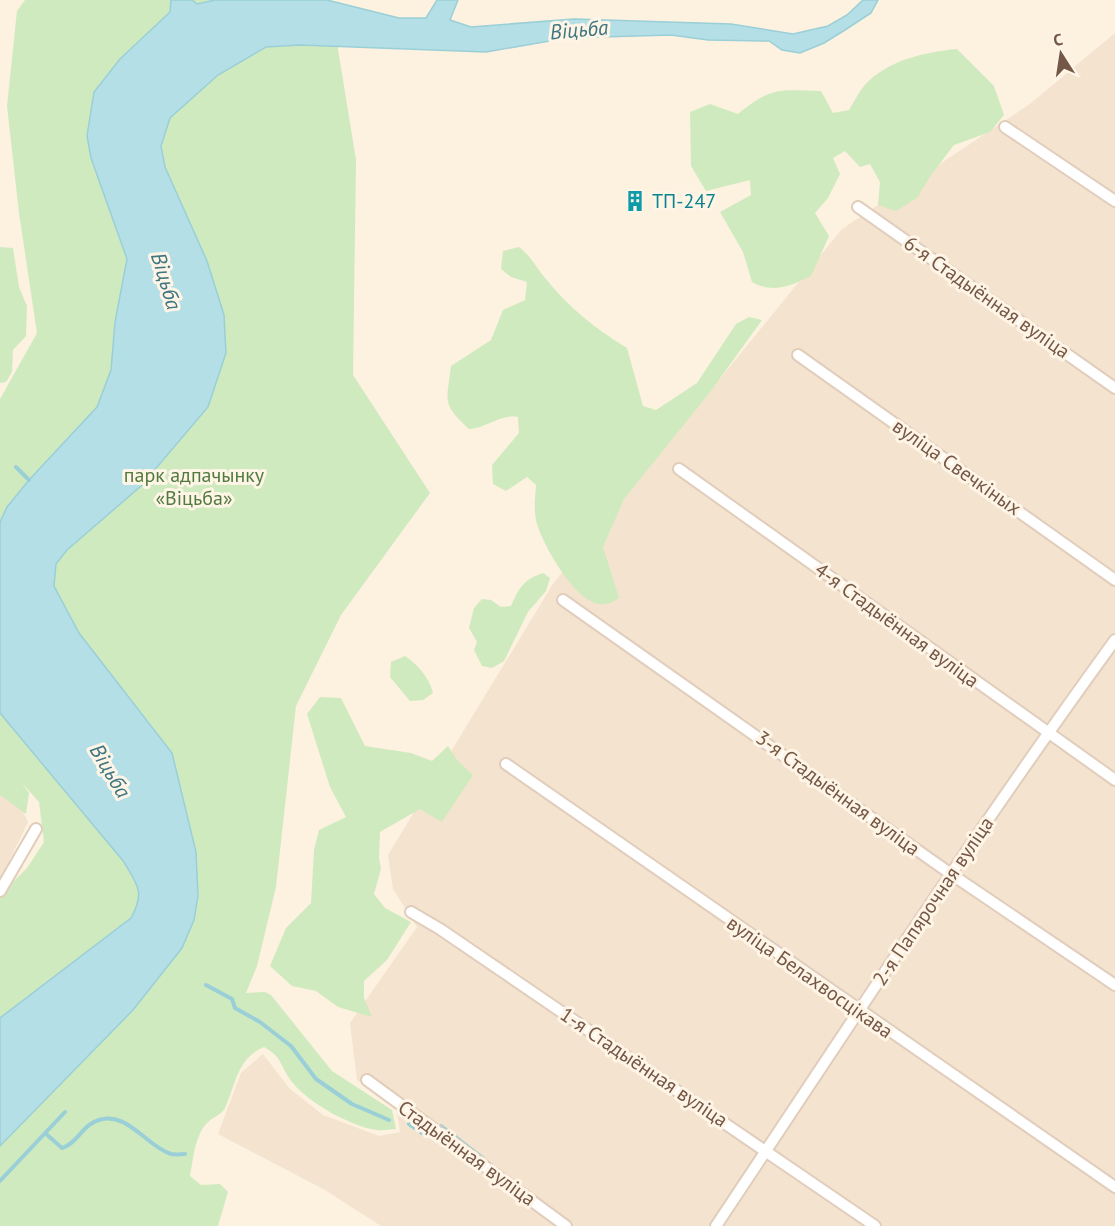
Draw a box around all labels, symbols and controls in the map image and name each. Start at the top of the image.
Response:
water label: Віцьба [549,13,610,45]
north arrow [1031,24,1091,84]
text: С [1051,29,1064,50]
place label: ТП-247 [652,188,716,214]
building icon: ТП-247 [623,189,647,213]
street label: 6-я Стадыённая вуліца [899,230,1075,364]
water label: Віцьба [145,249,188,313]
street label: вуліца Свечкіных [888,413,1026,521]
park label: парк адпачынку «Віцьба» [124,462,265,511]
street label: 4-я Стадыённая вуліца [810,557,984,693]
street label: 3-я Стадыённая вуліца [751,725,925,861]
water label: Віцьба [84,739,137,803]
street label: 2-я Папярочная вуліца [867,811,999,991]
street label: вуліца Белахвосцікава [722,910,898,1044]
street label: 1-я Стадыённая вуліца [555,1001,733,1133]
street label: Стадыённая вуліца [393,1094,541,1212]

